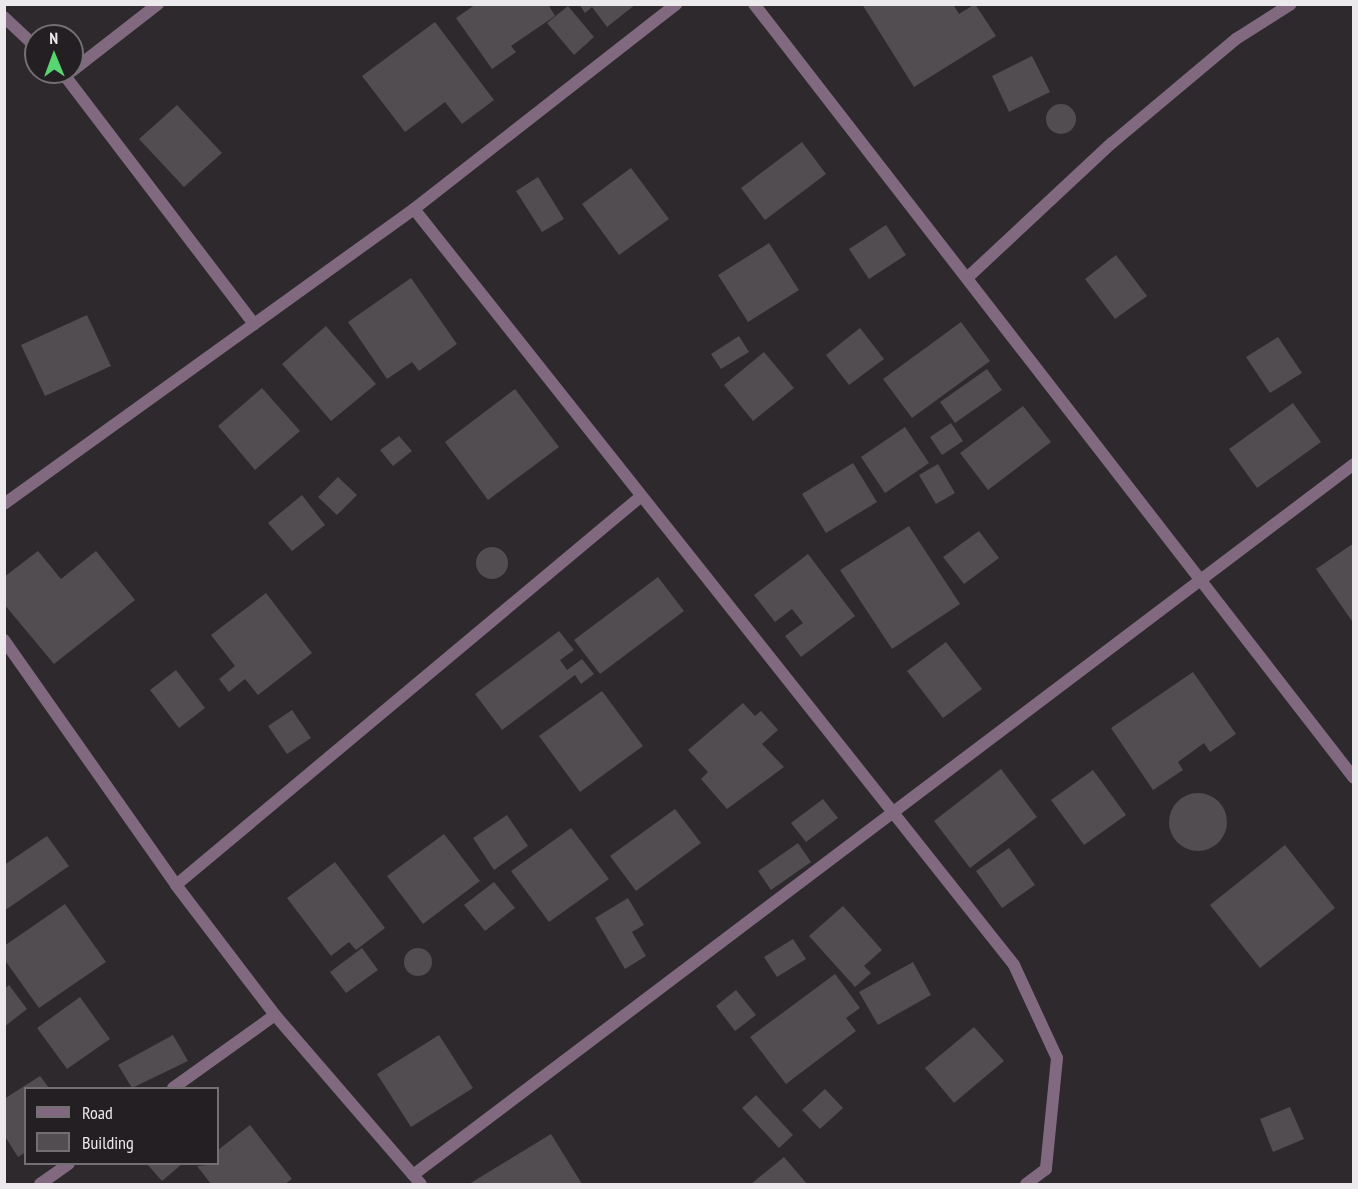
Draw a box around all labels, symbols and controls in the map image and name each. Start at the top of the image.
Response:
north arrow [24,24,84,84]
text: N [49,28,58,48]
legend [24,1087,219,1165]
text: Road [82,1101,113,1124]
text: Building [82,1131,134,1154]

